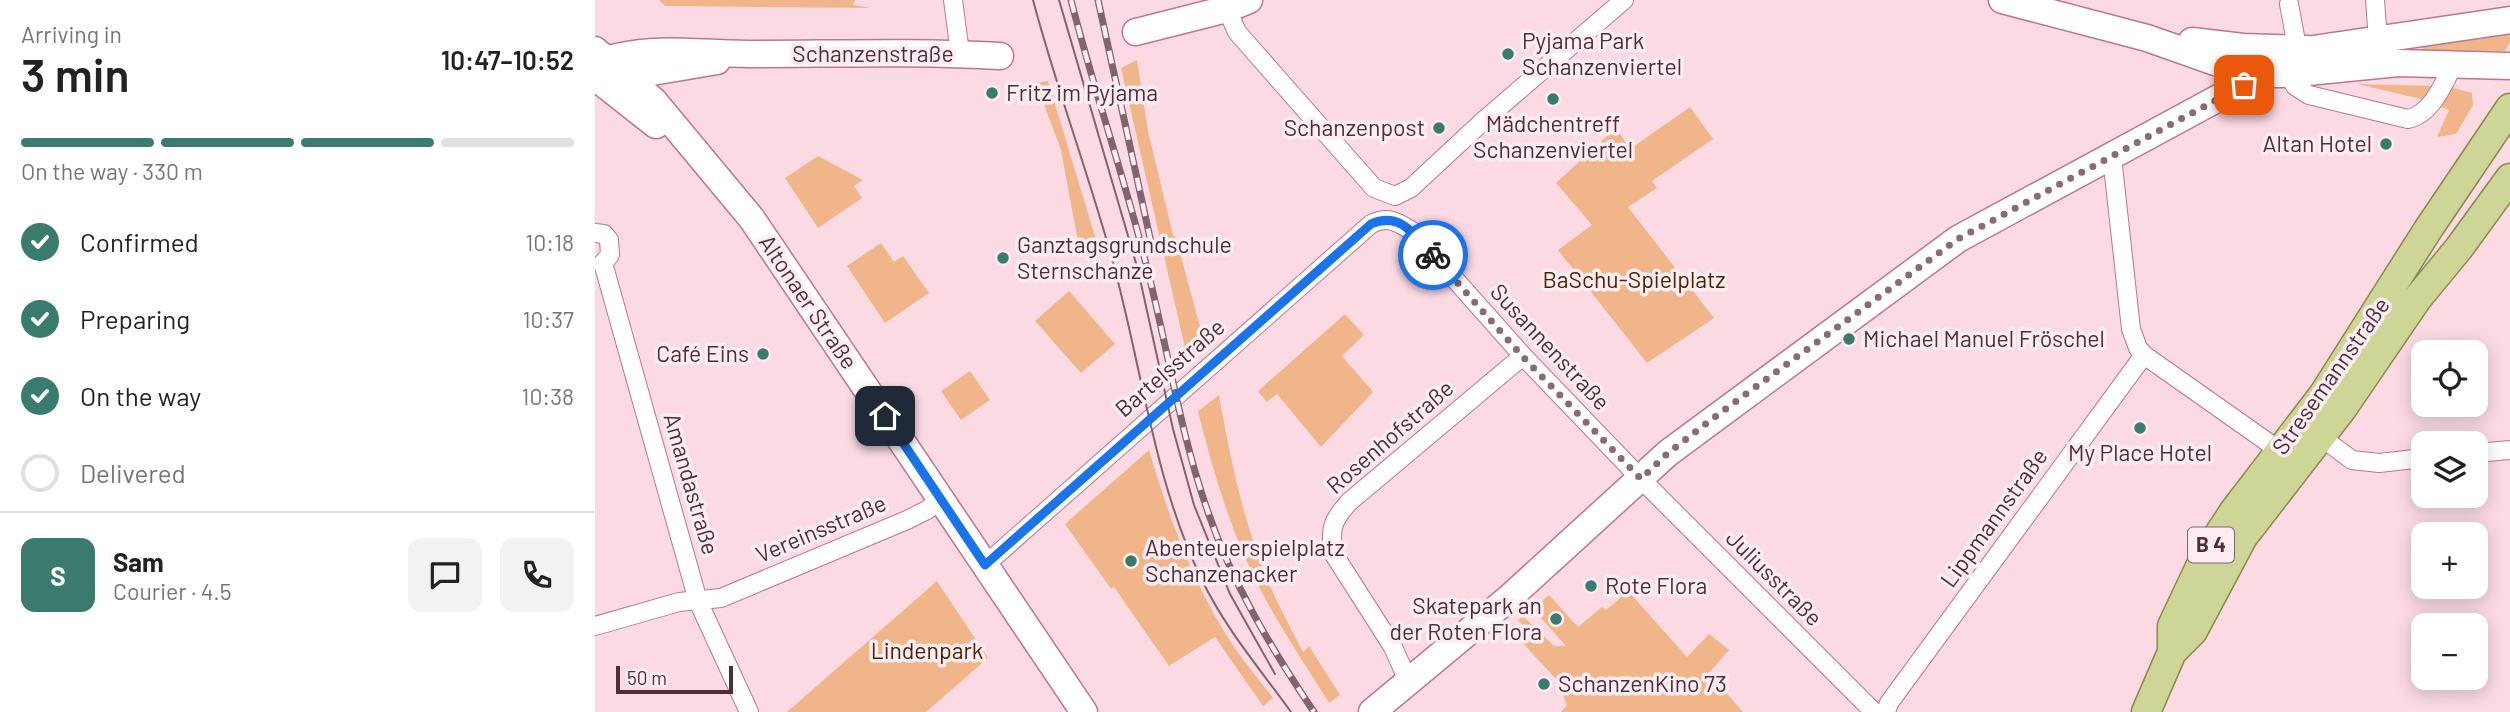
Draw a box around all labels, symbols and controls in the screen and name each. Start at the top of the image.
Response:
text: Arriving in [21,20,122,48]
place label: Pyjama Park Schanzenviertel [1522,26,1682,80]
street label: Schanzenstraße [792,39,954,67]
text: 10:47–10:52 [441,44,574,75]
text: 3 min [21,46,130,101]
marker: Pyjama Park Schanzenviertel [1500,46,1516,62]
pin [2214,55,2274,115]
icon: bag [2225,66,2263,104]
place label: Fritz im Pyjama [1006,78,1158,106]
marker: Fritz im Pyjama [984,85,1000,101]
marker: Mädchentreff Schanzenviertel [1545,91,1561,107]
place label: Mädchentreff Schanzenviertel [1473,109,1633,163]
place label: Schanzenpost [1284,113,1425,141]
marker: Schanzenpost [1431,120,1447,136]
place label: Altan Hotel [2263,129,2372,157]
marker: Altan Hotel [2378,136,2394,152]
text: On the way · 330 m [21,157,203,185]
courier [1398,220,1468,290]
icon: check [21,223,59,261]
text: Confirmed [80,226,199,257]
text: 10:18 [525,228,574,256]
street label: Altonaer Straße [754,229,864,374]
place label: Ganztagsgrundschule Sternschanze [1017,230,1232,284]
icon: bike [1414,236,1452,274]
marker: Ganztagsgrundschule Sternschanze [995,250,1011,266]
park label: BaSchu-Spielplatz [1542,265,1726,293]
street label: Susannenstraße [1485,277,1616,415]
street label: Stresemannstraße [2265,291,2395,459]
icon: check [21,300,59,338]
text: Preparing [80,303,190,334]
text: 10:37 [522,305,574,333]
street label: Bartelsstraße [1109,312,1230,422]
place label: Michael Manuel Fröschel [1863,324,2105,352]
marker: Michael Manuel Fröschel [1841,331,1857,347]
place label: Café Eins [656,339,749,367]
map controls [2411,340,2488,690]
button: locate [2411,340,2488,417]
marker: Café Eins [755,346,771,362]
street label: Rosenhofstraße [1320,373,1459,499]
icon: check [21,377,59,415]
text: On the way [80,380,201,411]
text: 10:38 [521,382,574,410]
pin [855,386,915,446]
icon: home [866,397,904,435]
street label: Amandastraße [658,410,726,558]
marker: My Place Hotel [2132,420,2148,436]
button: layers [2411,431,2488,508]
place label: My Place Hotel [2068,438,2212,466]
street label: Lippmannstraße [1934,443,2053,592]
text: Delivered [80,457,186,488]
street label: Vereinsstraße [751,488,890,568]
button: + [2411,522,2488,599]
street label: Juliusstraße [1721,523,1829,631]
road number: B 4 [2188,528,2234,562]
place label: Abenteuerspielplatz Schanzenacker [1145,533,1345,587]
button: chat [408,538,482,612]
button: phone [500,538,574,612]
text: Sam [113,546,164,577]
marker: Abenteuerspielplatz Schanzenacker [1123,553,1139,569]
text: S [50,560,66,591]
place label: Rote Flora [1605,571,1707,599]
text: Courier · 4.5 [113,577,232,605]
marker: Rote Flora [1583,578,1599,594]
place label: Skatepark an der Roten Flora [1390,591,1542,645]
marker: Skatepark an der Roten Flora [1548,611,1564,627]
button: − [2411,613,2488,690]
park label: Lindenpark [871,636,983,664]
scale bar [616,663,733,695]
text: 50 m [627,666,667,689]
place label: SchanzenKino 73 [1558,669,1727,697]
marker: SchanzenKino 73 [1536,676,1552,692]

